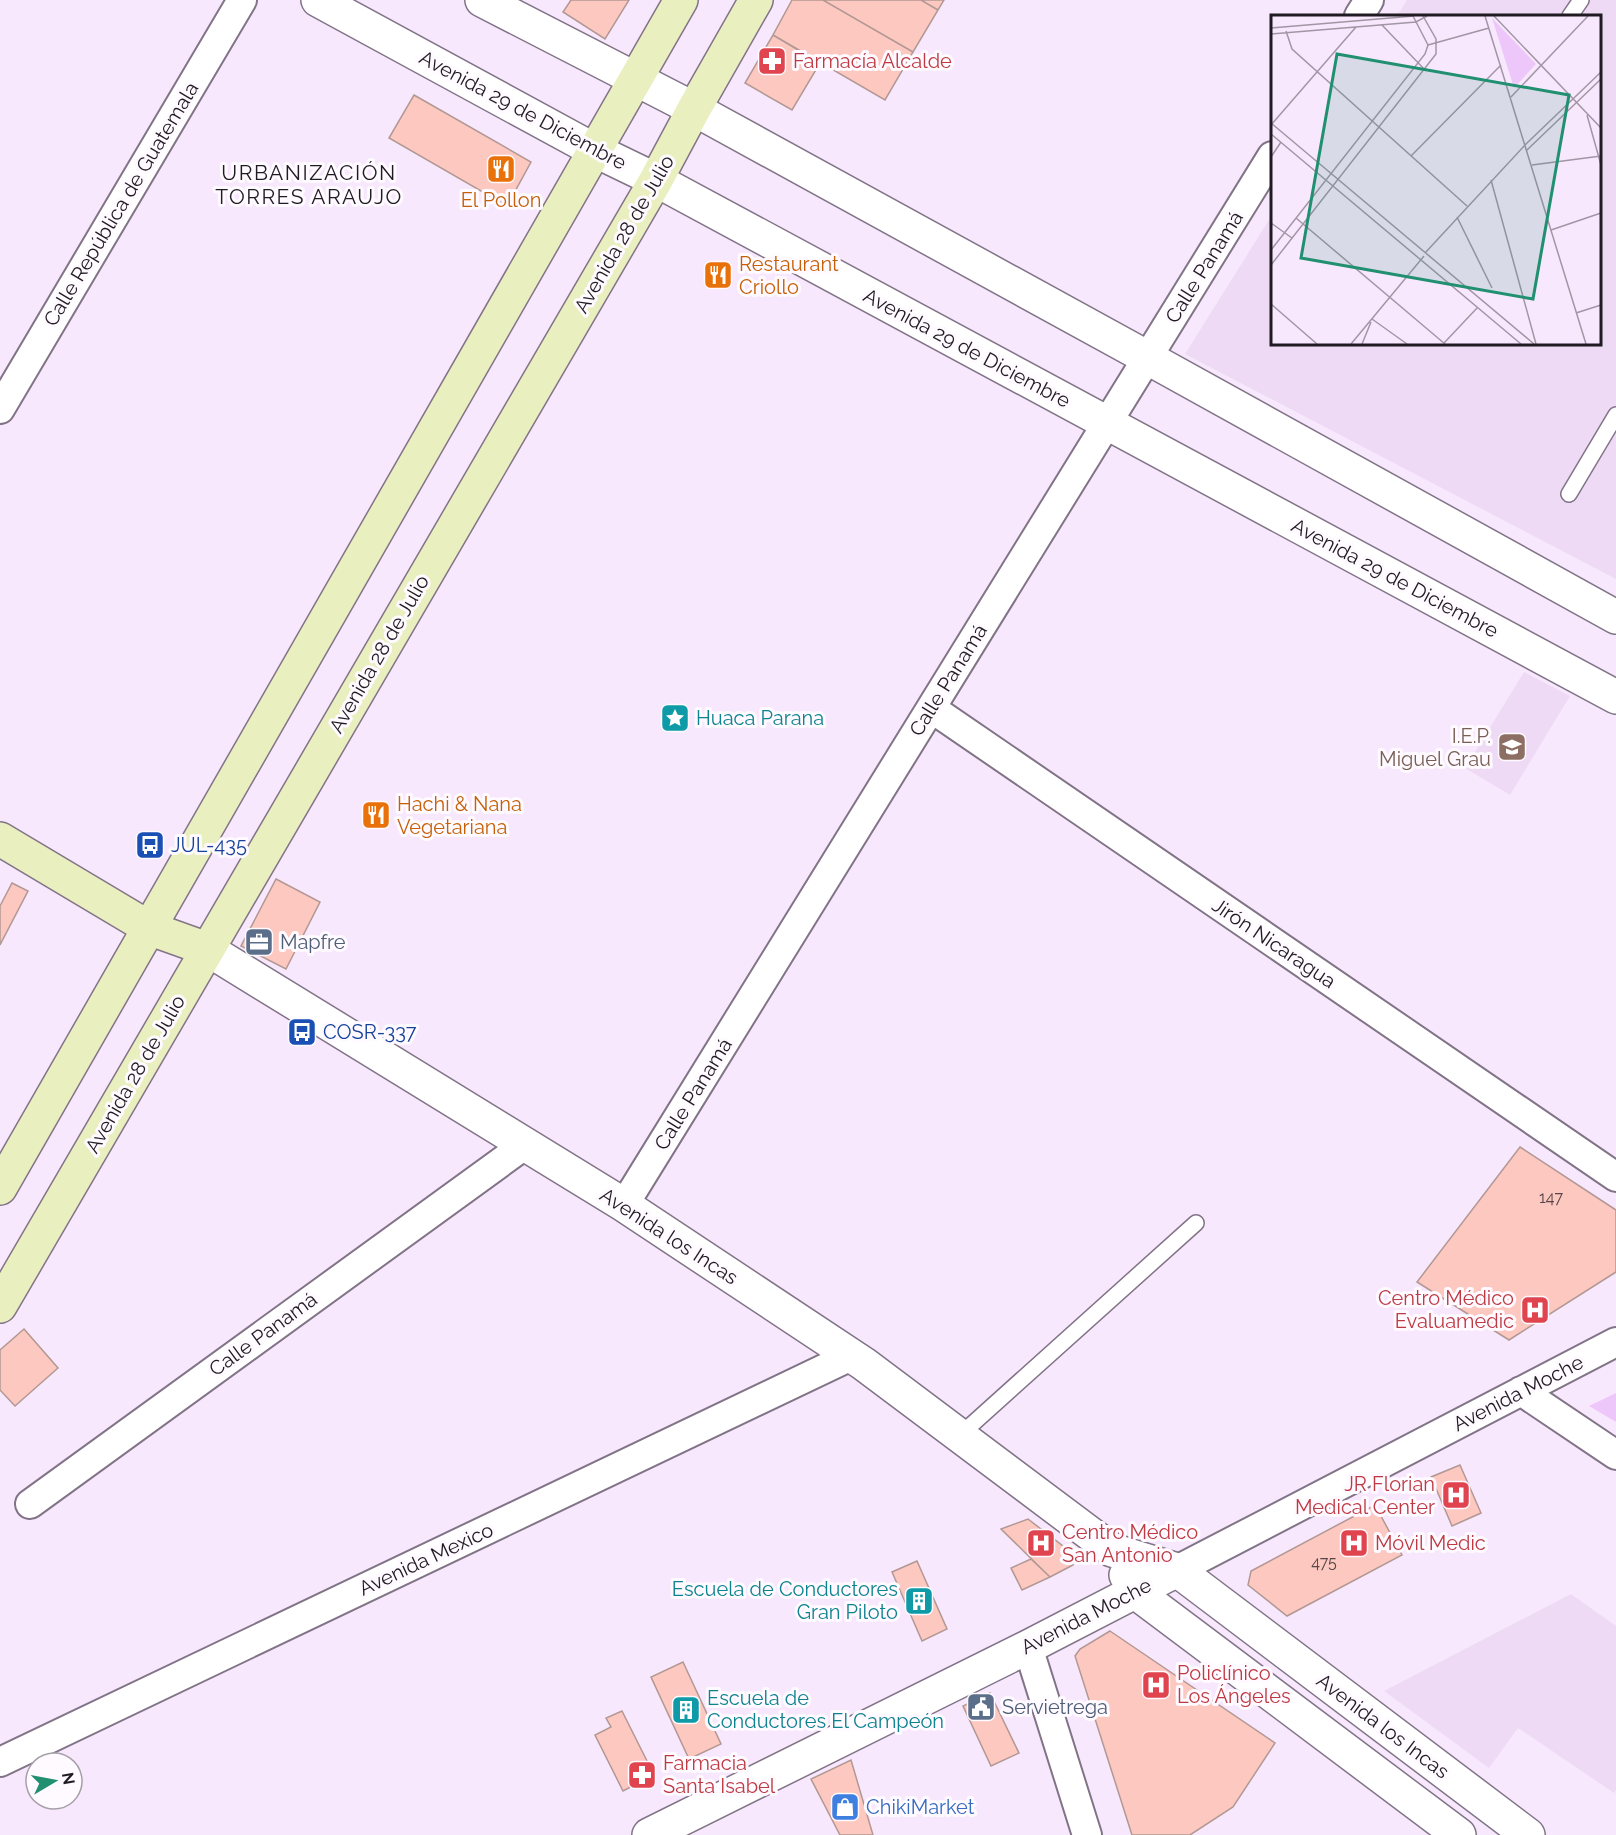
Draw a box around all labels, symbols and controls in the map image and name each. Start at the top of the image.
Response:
inset map [1271,15,1601,345]
street label: Avenida 29 de Diciembre [415,45,631,175]
pharmacy icon: Farmacía Alcalde [756,45,788,77]
place label: Farmacía Alcalde [793,49,952,73]
street label: Calle República de Guatemala [39,78,203,330]
street label: Avenida 28 de Julio [569,151,679,317]
restaurant icon: El Pollon [485,153,517,185]
district label: URBANIZACIÓN TORRES ARAUJO [215,160,403,209]
place label: El Pollon [461,188,541,212]
street label: Calle Panamá [1160,207,1248,327]
place label: Restaurant Criollo [739,252,839,299]
restaurant icon: Restaurant Criollo [702,259,734,291]
street label: Avenida 29 de Diciembre [859,283,1075,413]
street label: Avenida 29 de Diciembre [1287,513,1503,643]
street label: Avenida 28 de Julio [324,571,434,737]
street label: Calle Panamá [904,620,992,740]
place icon: Huaca Parana [659,702,691,734]
place label: Huaca Parana [696,706,824,730]
place label: I.E.P. Miguel Grau [1379,724,1491,771]
school or university icon: I.E.P. Miguel Grau [1496,731,1528,763]
place label: Hachi & Nana Vegetariana [397,792,522,839]
restaurant icon: Hachi & Nana Vegetariana [360,799,392,831]
bus stop icon: JUL-435 [134,829,166,861]
place label: JUL-435 [171,833,247,857]
street label: Jirón Nicaragua [1208,893,1340,993]
office icon: Mapfre [243,926,275,958]
place label: Mapfre [280,930,346,954]
street label: Avenida 28 de Julio [80,991,190,1157]
bus stop icon: COSR-337 [286,1016,318,1048]
place label: COSR-337 [323,1020,417,1044]
street label: Calle Panamá [649,1034,737,1154]
street label: Avenida los Incas [596,1182,742,1290]
house number: 147 [1539,1188,1563,1207]
place label: Centro Médico Evaluamedic [1378,1286,1514,1333]
street label: Calle Panamá [204,1287,322,1381]
hospital icon: Centro Médico Evaluamedic [1519,1294,1551,1326]
street label: Avenida Moche [1449,1350,1587,1436]
place label: JR Florian Medical Center [1295,1472,1435,1519]
hospital icon: JR Florian Medical Center [1440,1479,1472,1511]
street label: Avenida Mexico [355,1517,497,1601]
place label: Centro Médico San Antonio [1062,1520,1198,1567]
hospital icon: Centro Médico San Antonio [1025,1527,1057,1559]
hospital icon: Móvil Medic [1338,1527,1370,1559]
place label: Móvil Medic [1375,1531,1486,1555]
house number: 475 [1311,1553,1337,1572]
street label: Avenida Moche [1017,1573,1155,1659]
place label: Escuela de Conductores Gran Piloto [672,1577,898,1624]
building icon: Escuela de Conductores Gran Piloto [903,1585,935,1617]
place label: Policlínico Los Ángeles [1177,1661,1291,1708]
street label: Avenida los Incas [1312,1668,1454,1784]
hospital icon: Policlínico Los Ángeles [1140,1669,1172,1701]
place label: Escuela de Conductores El Campeón [707,1686,944,1733]
public building icon: Servietrega [965,1691,997,1723]
building icon: Escuela de Conductores El Campeón [670,1694,702,1726]
place label: Servietrega [1002,1695,1108,1719]
north arrow [24,1751,84,1811]
place label: Farmacia Santa Isabel [663,1751,776,1798]
pharmacy icon: Farmacia Santa Isabel [626,1759,658,1791]
text: N [58,1771,79,1786]
shop icon: ChikiMarket [829,1791,861,1823]
place label: ChikiMarket [866,1795,975,1819]

